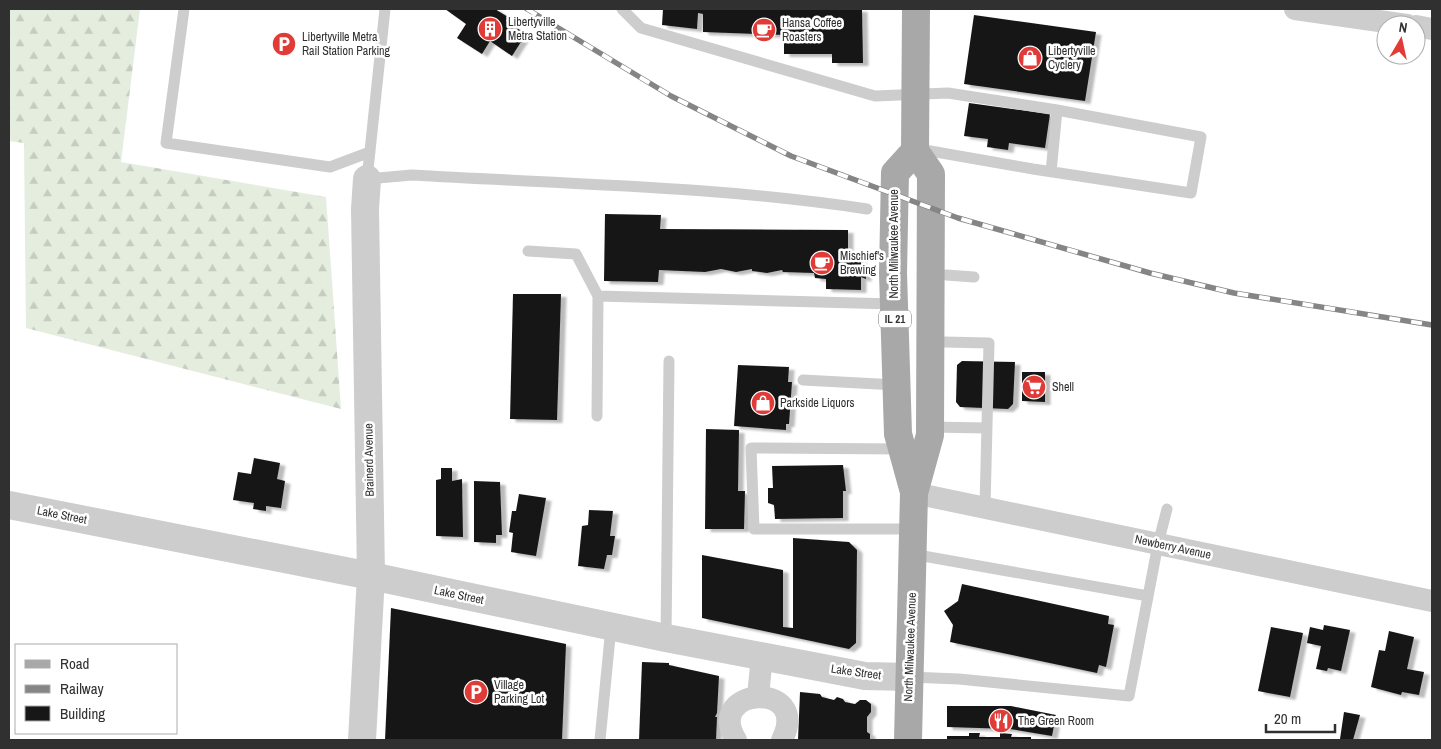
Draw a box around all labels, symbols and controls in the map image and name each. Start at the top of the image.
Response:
place label: Libertyville Metra Station [508,14,567,44]
place label: Hansa Coffee Roasters [782,15,842,45]
north arrow [1376,15,1426,65]
building icon: Libertyville Metra Station [477,16,503,42]
cafe icon: Hansa Coffee Roasters [751,17,777,43]
text: N [1398,18,1409,37]
place label: Libertyville Metra Rail Station Parking [302,29,391,59]
parking icon: Libertyville Metra Rail Station Parking [271,31,297,57]
place label: Libertyville Cyclery [1048,43,1096,73]
shop icon: Libertyville Cyclery [1017,45,1043,71]
street label: North Milwaukee Avenue [886,189,902,299]
place label: Mischief's Brewing [840,248,884,278]
cafe icon: Mischief's Brewing [809,250,835,276]
road number: IL 21 [879,310,911,328]
supermarket icon: Shell [1021,374,1047,400]
place label: Shell [1052,379,1074,395]
shop icon: Parkside Liquors [750,390,776,416]
place label: Parkside Liquors [780,395,854,411]
street label: Brainerd Avenue [360,423,378,497]
street label: Lake Street [36,502,88,528]
street label: Newberry Avenue [1133,531,1213,563]
street label: Lake Street [433,582,486,608]
street label: North Milwaukee Avenue [900,592,920,702]
legend [15,644,178,734]
text: Road [60,653,89,674]
street label: Lake Street [830,661,882,683]
place label: Village Parking Lot [494,677,545,707]
text: Railway [60,678,105,699]
parking icon: Village Parking Lot [463,679,489,705]
scale bar [1266,702,1335,734]
text: Building [60,703,105,724]
restaurant icon: The Green Room [988,708,1014,734]
text: 20 m [1274,708,1301,729]
place label: The Green Room [1018,713,1094,729]

